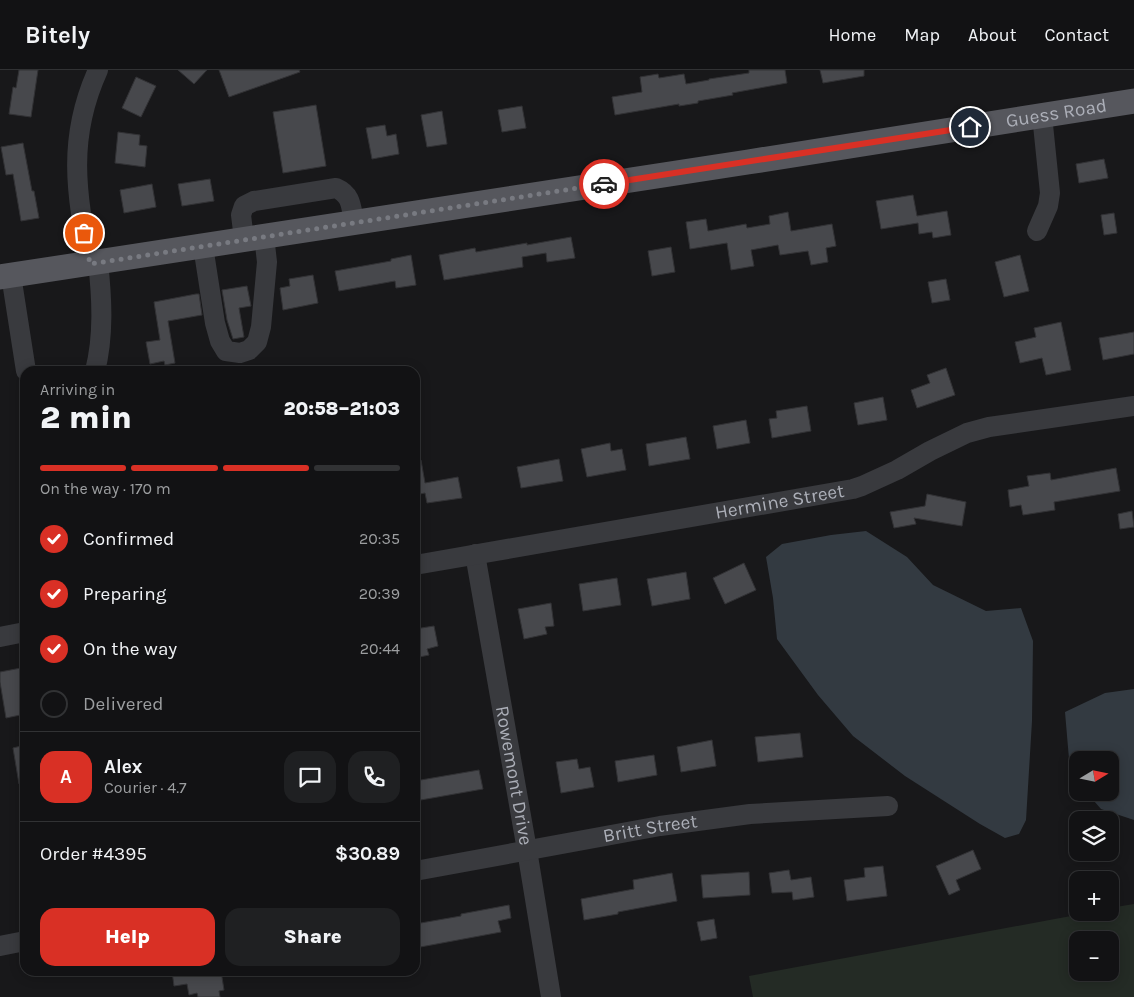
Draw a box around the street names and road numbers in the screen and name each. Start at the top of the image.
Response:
street label: Guess Road [1004,94,1108,132]
street label: Hermine Street [713,480,846,524]
street label: Rowemont Drive [491,704,537,847]
street label: Britt Street [601,810,699,847]

